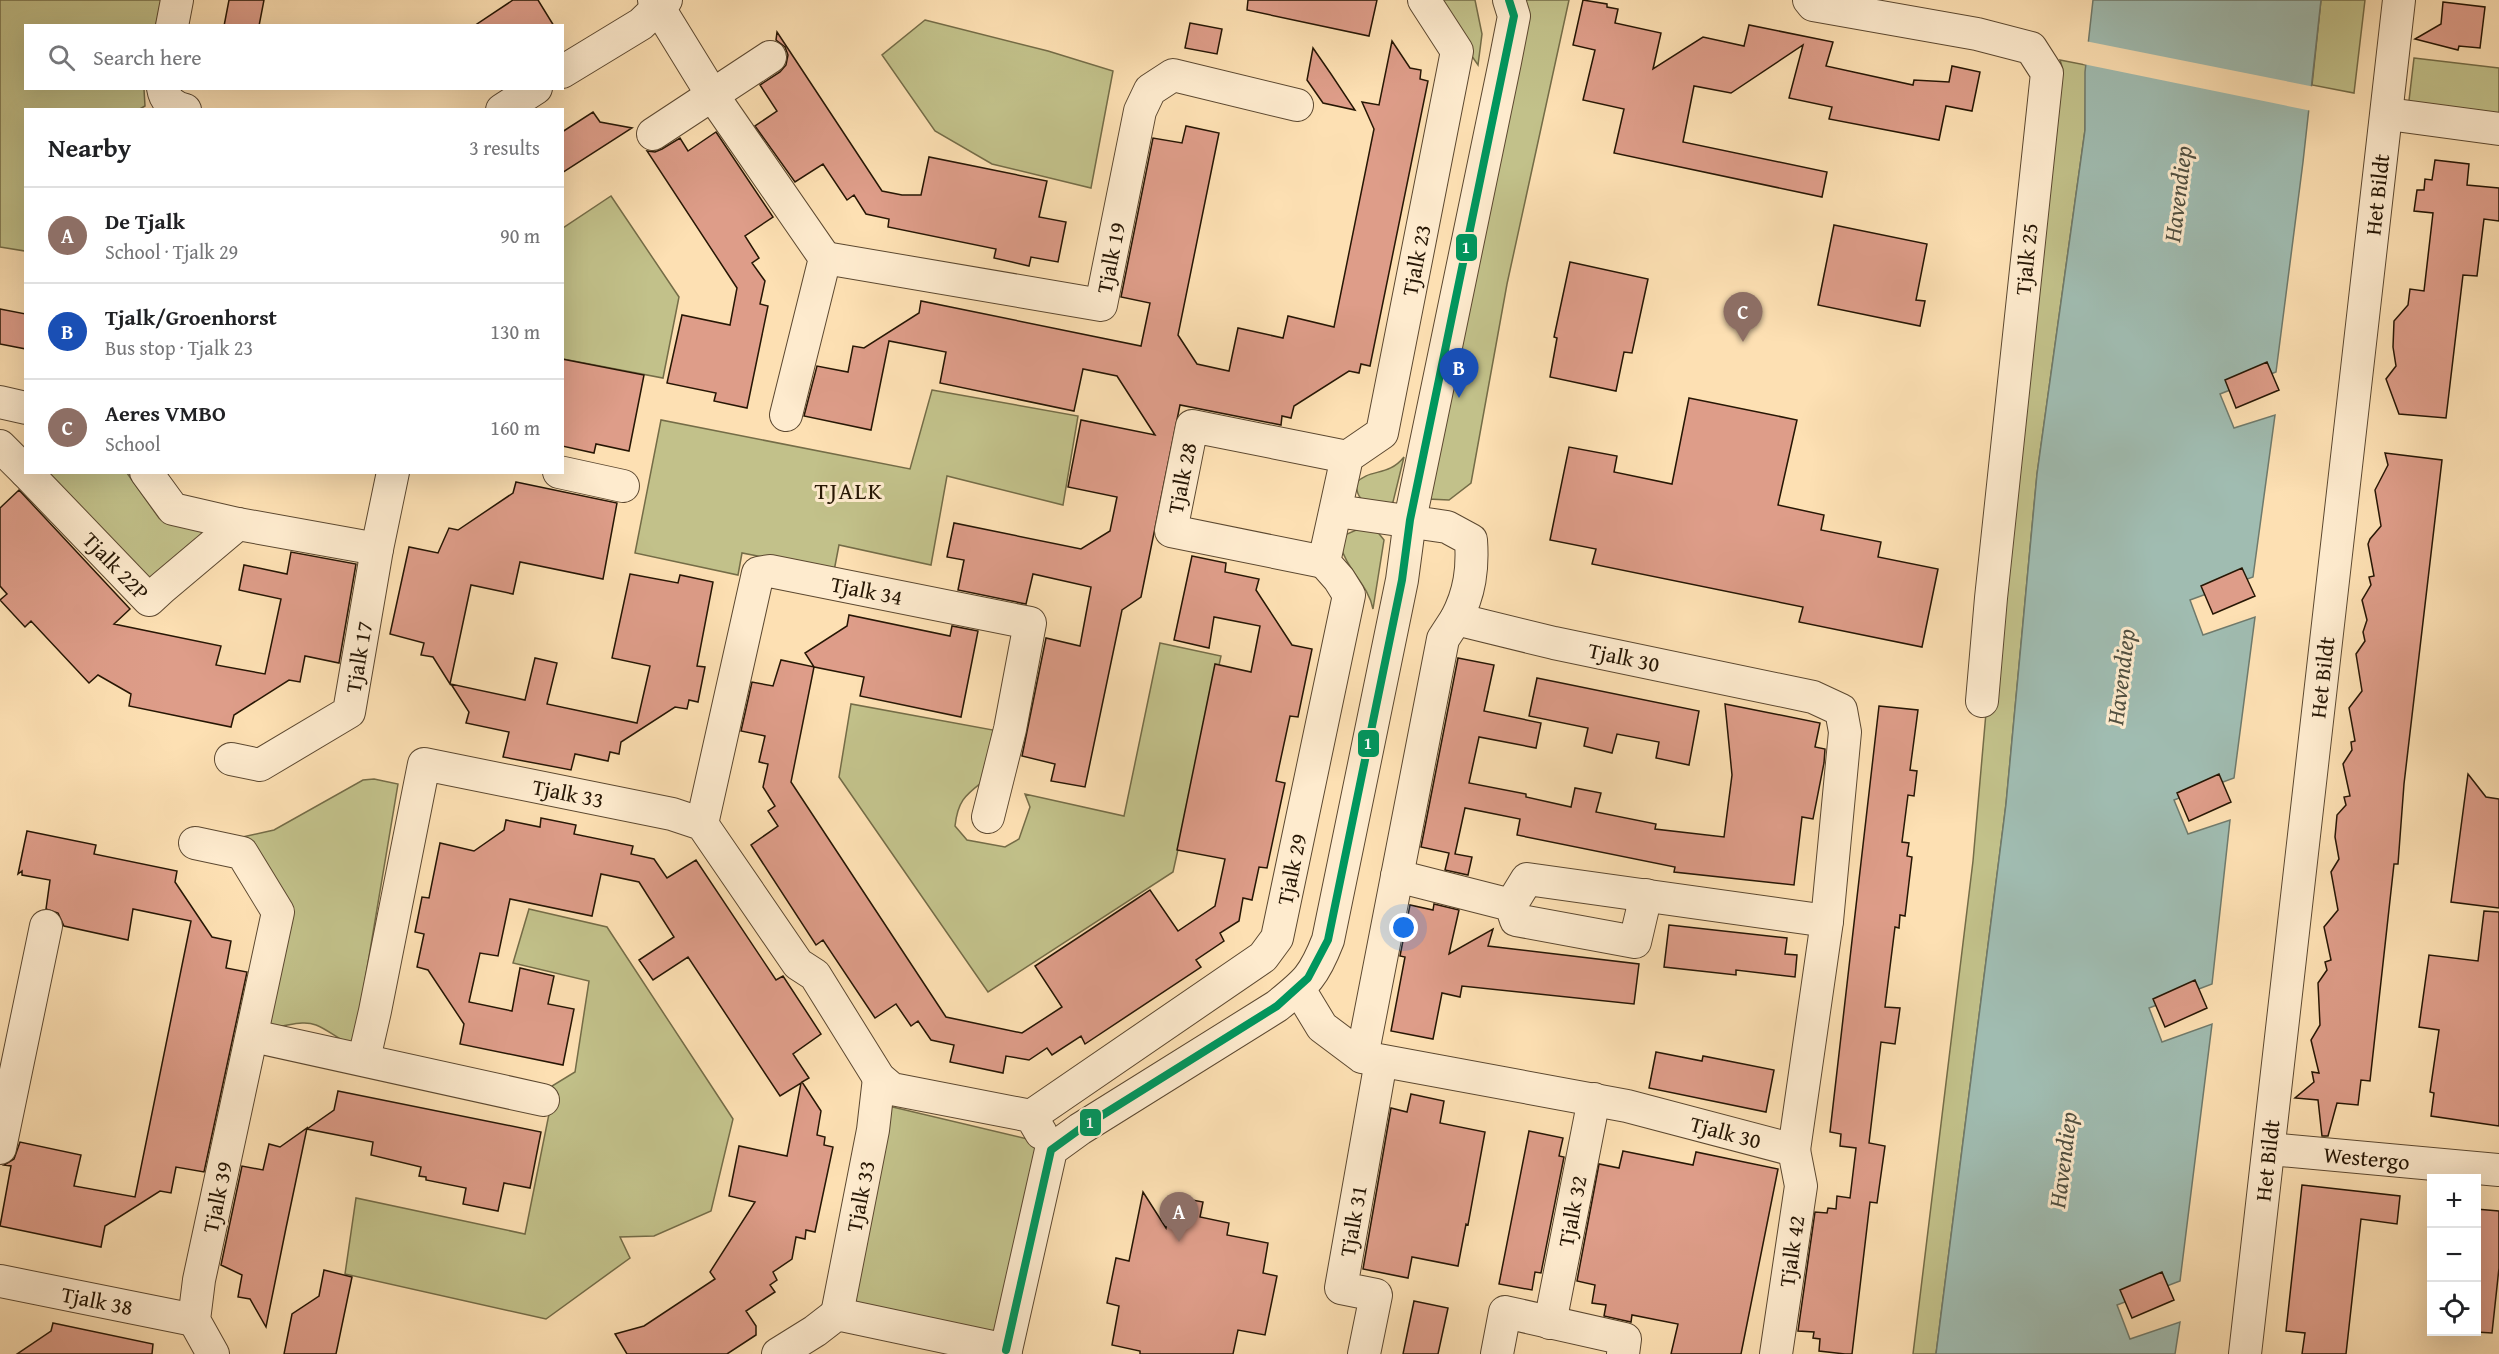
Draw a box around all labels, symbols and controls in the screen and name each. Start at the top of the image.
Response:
search box [24,24,564,90]
icon: search [45,41,78,74]
text: Search here [93,41,202,73]
text: Nearby [48,128,131,167]
text: 3 results [469,133,540,162]
water label: Havendiep [2154,144,2201,245]
street label: Het Bildt [2356,152,2397,237]
text: De Tjalk [105,205,185,237]
street label: Tjalk 19 [1088,219,1133,296]
text: A [61,221,74,250]
text: 90 m [500,221,540,250]
street label: Tjalk 23 [1393,222,1439,299]
street label: Tjalk 25 [2006,222,2046,296]
line badge: 1 [1455,233,1478,262]
text: 1 [1462,235,1470,259]
text: School · Tjalk 29 [105,237,238,266]
pin: C [1724,292,1762,342]
text: Tjalk/Groenhorst [105,301,277,333]
text: B [61,317,74,346]
text: 130 m [490,317,540,346]
text: Bus stop · Tjalk 23 [105,333,253,362]
pin: B [1440,348,1478,398]
text: Aeres VMBO [105,397,226,429]
text: C [62,413,73,442]
text: 160 m [490,413,540,442]
text: School [105,429,161,458]
street label: Tjalk 28 [1159,440,1204,517]
district label: TJALK [815,473,883,508]
street label: Tjalk 22P [75,524,157,607]
street label: Tjalk 34 [828,568,905,613]
street label: Tjalk 17 [337,619,380,695]
water label: Havendiep [2097,627,2144,728]
street label: Tjalk 30 [1585,634,1663,680]
street label: Het Bildt [2301,635,2343,720]
line badge: 1 [1357,729,1380,758]
text: 1 [1364,731,1372,755]
street label: Tjalk 33 [530,770,607,816]
street label: Tjalk 29 [1268,831,1314,908]
your location [1389,913,1418,942]
street label: Tjalk 30 [1687,1107,1765,1157]
line badge: 1 [1079,1108,1102,1137]
text: 1 [1086,1110,1094,1134]
water label: Havendiep [2039,1110,2086,1211]
street label: Het Bildt [2247,1118,2288,1203]
street label: Westergo [2322,1138,2411,1178]
street label: Tjalk 39 [194,1158,240,1236]
street label: Tjalk 33 [837,1158,883,1235]
street label: Tjalk 32 [1549,1173,1595,1250]
map controls [2427,1174,2481,1336]
button: + [2427,1174,2481,1228]
street label: Tjalk 31 [1331,1183,1375,1259]
pin: A [1160,1192,1198,1242]
street label: Tjalk 42 [1770,1213,1812,1289]
button: − [2427,1228,2481,1282]
street label: Tjalk 38 [59,1278,136,1323]
button: locate [2427,1282,2481,1336]

